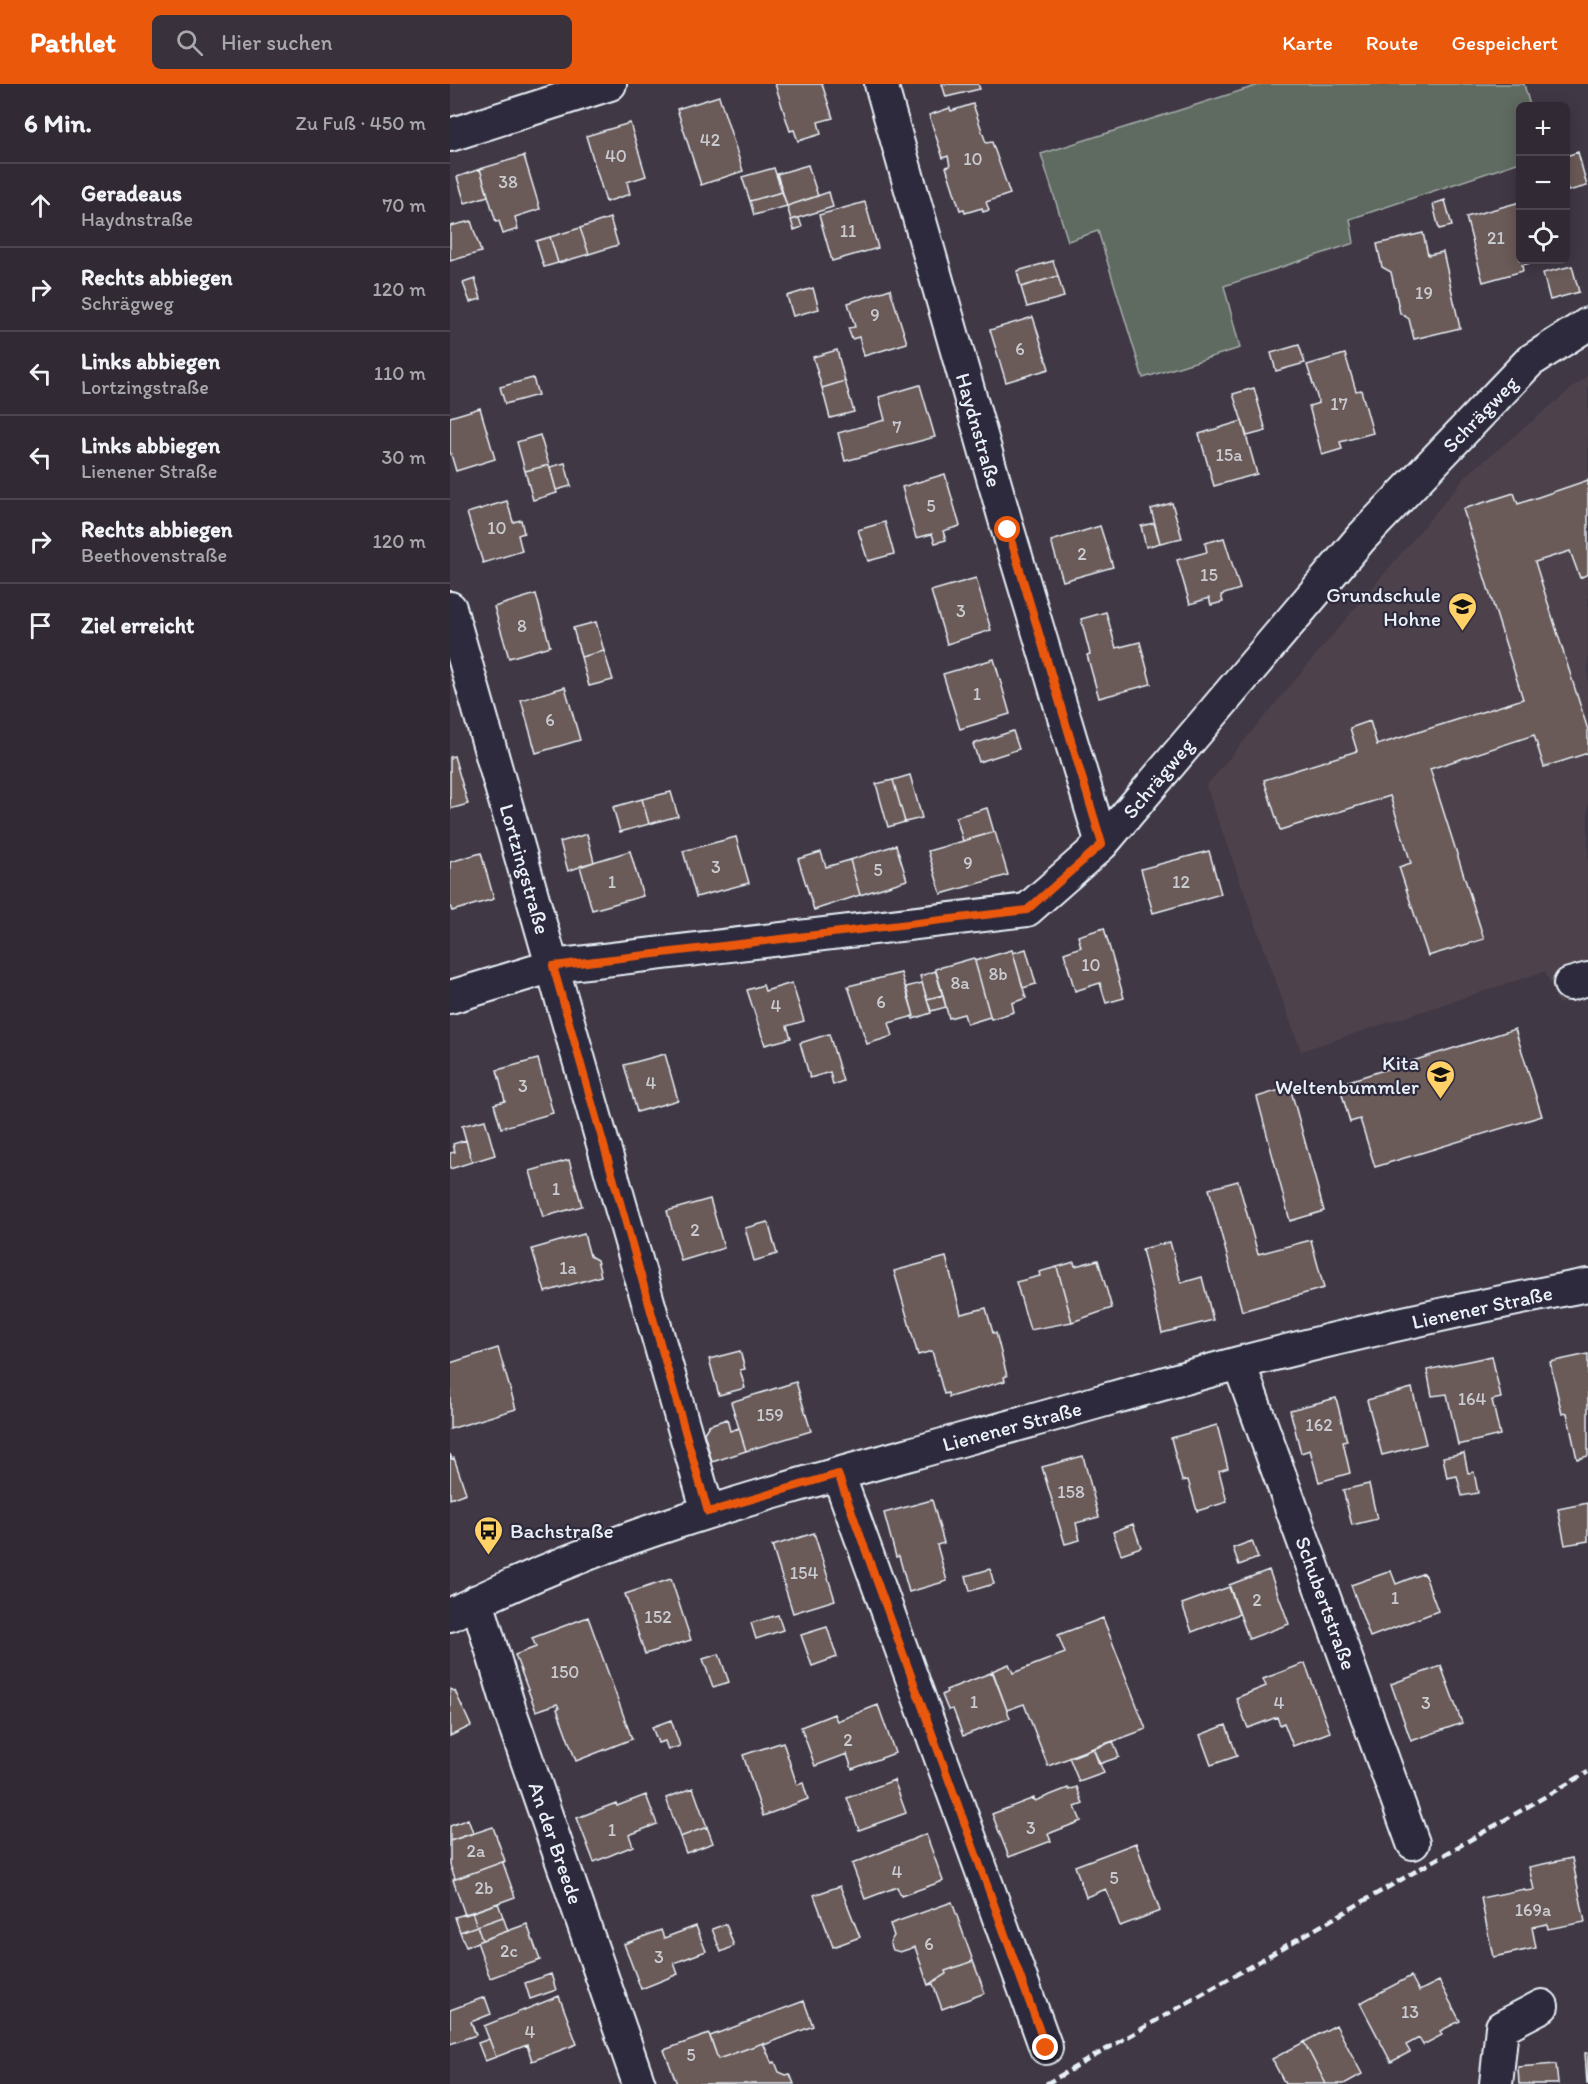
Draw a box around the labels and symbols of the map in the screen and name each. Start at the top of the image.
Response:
house number: 42 [700,129,721,151]
house number: 40 [605,145,627,167]
house number: 10 [963,148,983,170]
house number: 38 [498,171,518,193]
house number: 11 [840,220,856,242]
house number: 21 [1487,227,1505,249]
house number: 19 [1415,282,1433,304]
house number: 9 [870,304,880,326]
house number: 6 [1015,338,1025,360]
street label: Haydnstraße [951,370,1007,490]
street label: Schrägweg [1437,370,1523,458]
house number: 17 [1330,393,1348,415]
house number: 7 [893,416,902,438]
house number: 15a [1215,444,1243,466]
house number: 5 [926,495,936,517]
route start [994,516,1020,542]
house number: 10 [487,517,507,539]
house number: 2 [1077,543,1087,565]
house number: 15 [1200,564,1218,586]
place label: Grundschule Hohne [1326,582,1441,631]
school or university icon: Grundschule Hohne [1446,590,1478,632]
house number: 3 [956,600,966,622]
house number: 8 [517,615,527,637]
house number: 1 [973,683,981,705]
house number: 6 [545,709,555,731]
street label: Schrägweg [1117,732,1199,823]
street label: Lortzingstraße [494,801,556,937]
house number: 9 [963,852,973,874]
house number: 3 [711,856,721,878]
house number: 5 [873,859,883,881]
house number: 1 [608,871,616,893]
house number: 12 [1172,871,1190,893]
house number: 10 [1081,954,1101,976]
house number: 8b [988,963,1008,985]
house number: 8a [950,972,970,994]
house number: 6 [876,991,886,1013]
house number: 4 [771,995,782,1017]
place label: Kita Weltenbummler [1275,1050,1419,1099]
school or university icon: Kita Weltenbummler [1424,1058,1456,1100]
house number: 4 [646,1072,657,1094]
house number: 3 [518,1075,528,1097]
house number: 1 [552,1178,560,1200]
house number: 2 [690,1219,700,1241]
house number: 1a [559,1257,577,1279]
street label: Lienener Straße [1409,1280,1555,1334]
house number: 164 [1458,1388,1487,1410]
street label: Lienener Straße [940,1395,1084,1457]
house number: 159 [756,1404,784,1426]
house number: 162 [1305,1414,1333,1436]
house number: 158 [1057,1481,1085,1503]
bus stop icon: Bachstraße [473,1514,505,1556]
place label: Bachstraße [510,1518,614,1543]
street label: Schubertstraße [1290,1533,1362,1673]
house number: 154 [790,1562,818,1584]
house number: 1 [1391,1587,1399,1609]
house number: 2 [1252,1589,1262,1611]
house number: 152 [644,1606,672,1628]
house number: 150 [551,1661,579,1683]
house number: 1 [970,1691,978,1713]
house number: 4 [1274,1692,1285,1714]
house number: 3 [1421,1692,1431,1714]
house number: 2 [843,1729,853,1751]
street label: An der Breede [523,1779,589,1907]
house number: 3 [1026,1817,1036,1839]
house number: 1 [608,1819,616,1841]
house number: 2a [467,1840,486,1862]
house number: 4 [892,1861,903,1883]
house number: 5 [1109,1867,1119,1889]
house number: 2b [475,1877,493,1899]
house number: 169a [1515,1899,1552,1921]
house number: 6 [924,1933,934,1955]
house number: 2c [500,1940,518,1962]
house number: 3 [654,1946,664,1968]
house number: 13 [1401,2001,1419,2023]
house number: 4 [525,2021,536,2043]
route end [1032,2034,1058,2060]
house number: 5 [686,2044,696,2066]

